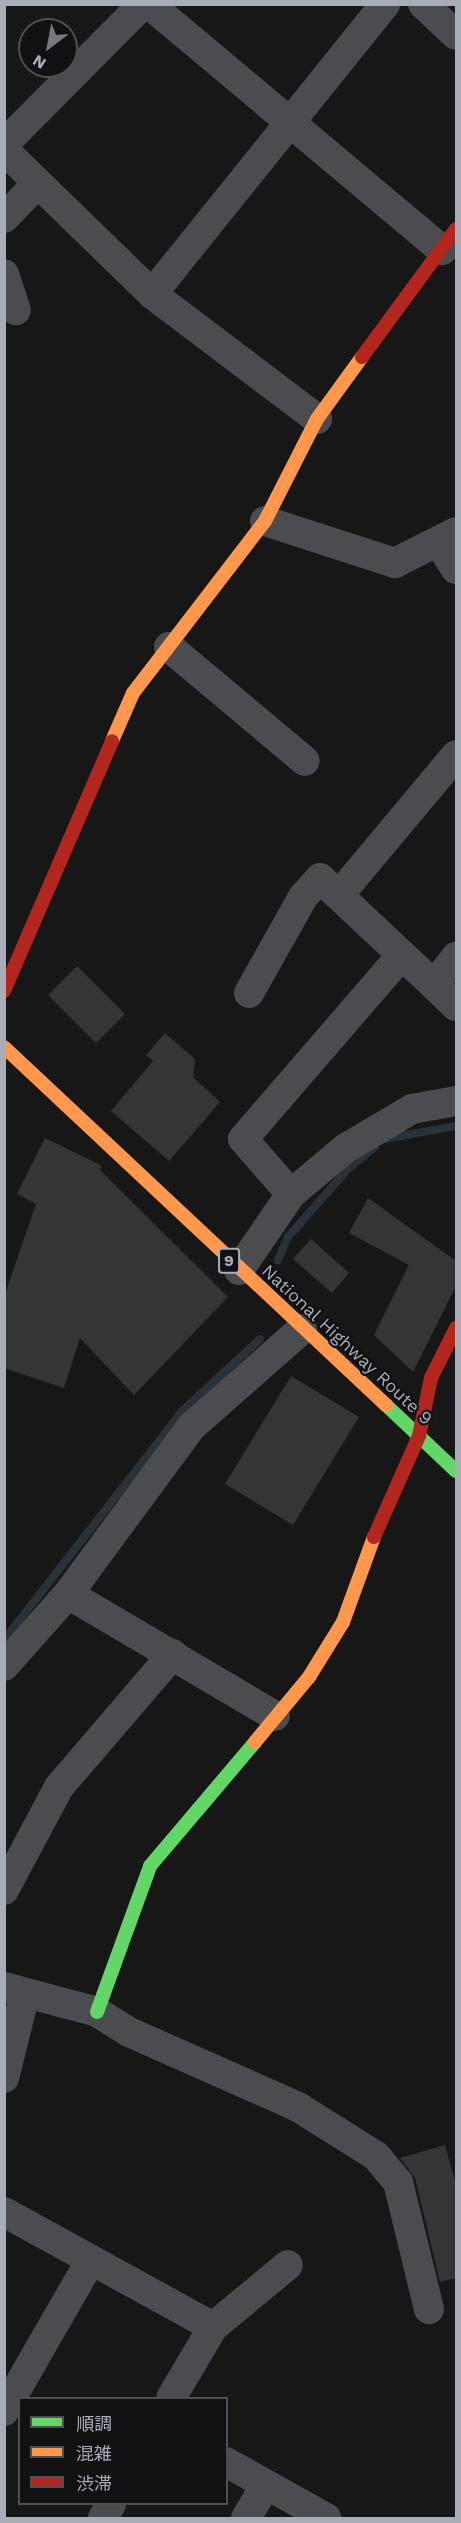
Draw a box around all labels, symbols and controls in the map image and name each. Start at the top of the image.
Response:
north arrow [18,18,78,78]
text: N [29,51,49,73]
road number: 9 [217,1248,241,1274]
street label: National Highway Route 9 [257,1260,437,1430]
legend [18,2397,228,2505]
text: 順調 [76,2413,112,2434]
text: 混雑 [76,2443,112,2464]
text: 渋滞 [76,2473,112,2494]

